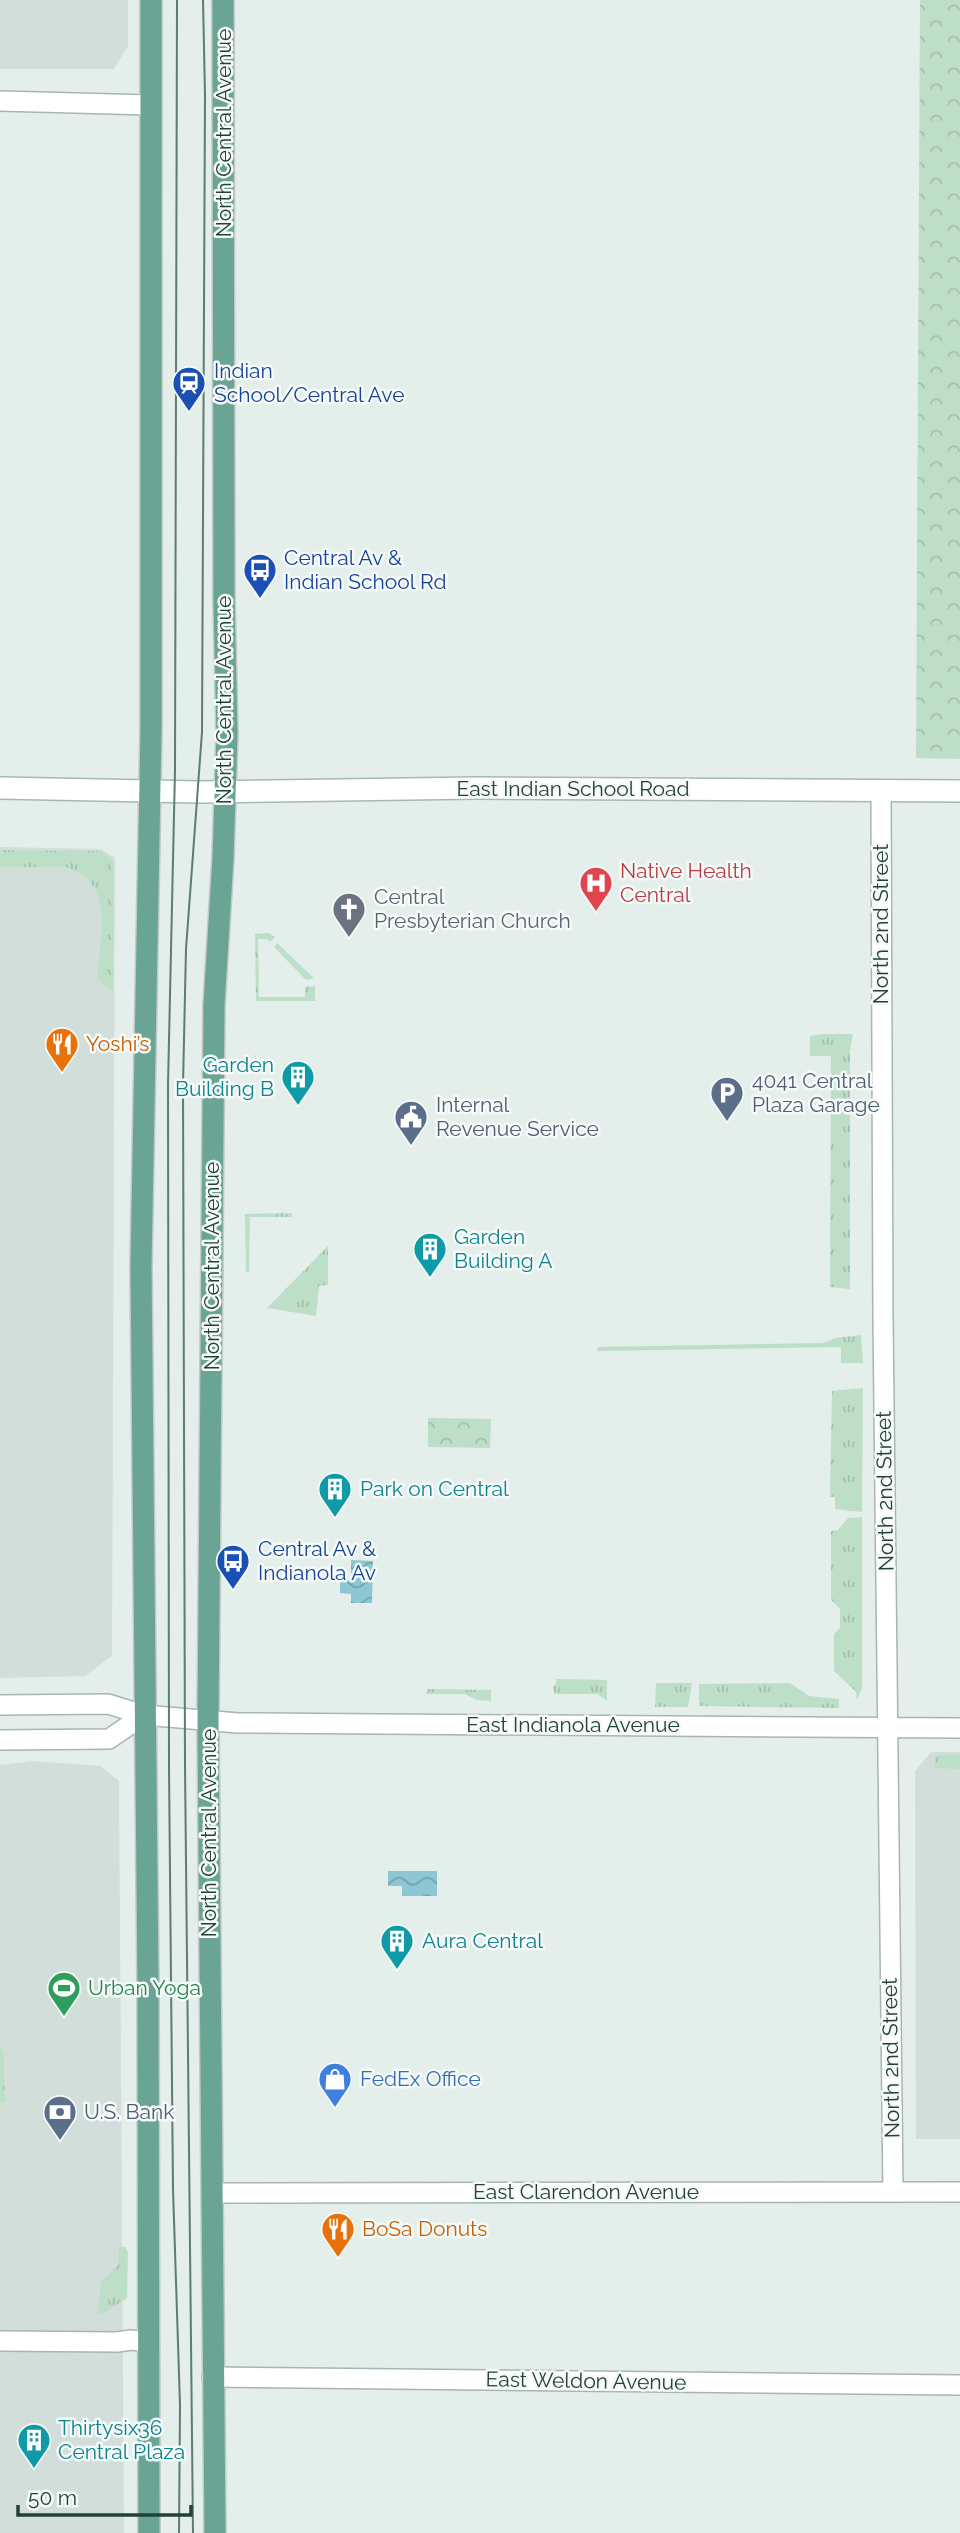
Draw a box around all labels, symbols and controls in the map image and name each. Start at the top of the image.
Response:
street label: North Central Avenue [211,29,236,237]
place label: Indian School/Central Ave [214,358,405,407]
station icon: Indian School/Central Ave [170,364,208,413]
place label: Central Av & Indian School Rd [284,545,447,594]
bus stop icon: Central Av & Indian School Rd [241,551,279,600]
street label: North Central Avenue [211,596,236,804]
street label: East Indian School Road [456,776,690,801]
street label: North 2nd Street [868,844,893,1004]
place label: Native Health Central [620,858,752,907]
hospital icon: Native Health Central [577,864,615,913]
place label: Central Presbyterian Church [374,884,571,933]
church icon: Central Presbyterian Church [330,890,368,939]
restaurant icon: Yoshi’s [43,1025,81,1074]
place label: Yoshi’s [86,1031,149,1056]
place label: Garden Building B [175,1052,274,1101]
building icon: Garden Building B [279,1058,317,1107]
place label: 4041 Central Plaza Garage [752,1068,880,1117]
parking icon: 4041 Central Plaza Garage [708,1074,746,1123]
place label: Internal Revenue Service [436,1092,599,1141]
public building icon: Internal Revenue Service [392,1098,430,1147]
street label: North Central Avenue [199,1162,224,1370]
place label: Garden Building A [454,1224,553,1273]
building icon: Garden Building A [411,1230,449,1279]
street label: North 2nd Street [871,1411,898,1571]
building icon: Park on Central [316,1470,354,1519]
place label: Park on Central [360,1476,509,1501]
place label: Central Av & Indianola Av [258,1536,376,1585]
bus stop icon: Central Av & Indianola Av [214,1542,252,1591]
street label: East Indianola Avenue [466,1712,680,1737]
street label: North Central Avenue [196,1729,221,1937]
building icon: Aura Central [378,1922,416,1971]
place label: Aura Central [422,1928,543,1953]
sports icon: Urban Yoga [45,1969,83,2018]
place label: Urban Yoga [88,1975,201,2000]
street label: North 2nd Street [877,1978,904,2138]
shop icon: FedEx Office [316,2060,354,2109]
place label: FedEx Office [360,2066,481,2091]
bank icon: U.S. Bank [41,2093,79,2142]
place label: U.S. Bank [84,2099,174,2124]
street label: East Clarendon Avenue [473,2179,699,2204]
restaurant icon: BoSa Donuts [319,2210,357,2259]
place label: BoSa Donuts [362,2216,487,2241]
street label: East Weldon Avenue [485,2366,687,2395]
place label: Thirtysix36 Central Plaza [58,2415,185,2464]
building icon: Thirtysix36 Central Plaza [15,2421,53,2470]
scale bar [18,2474,191,2518]
text: 50 m [28,2485,77,2510]

